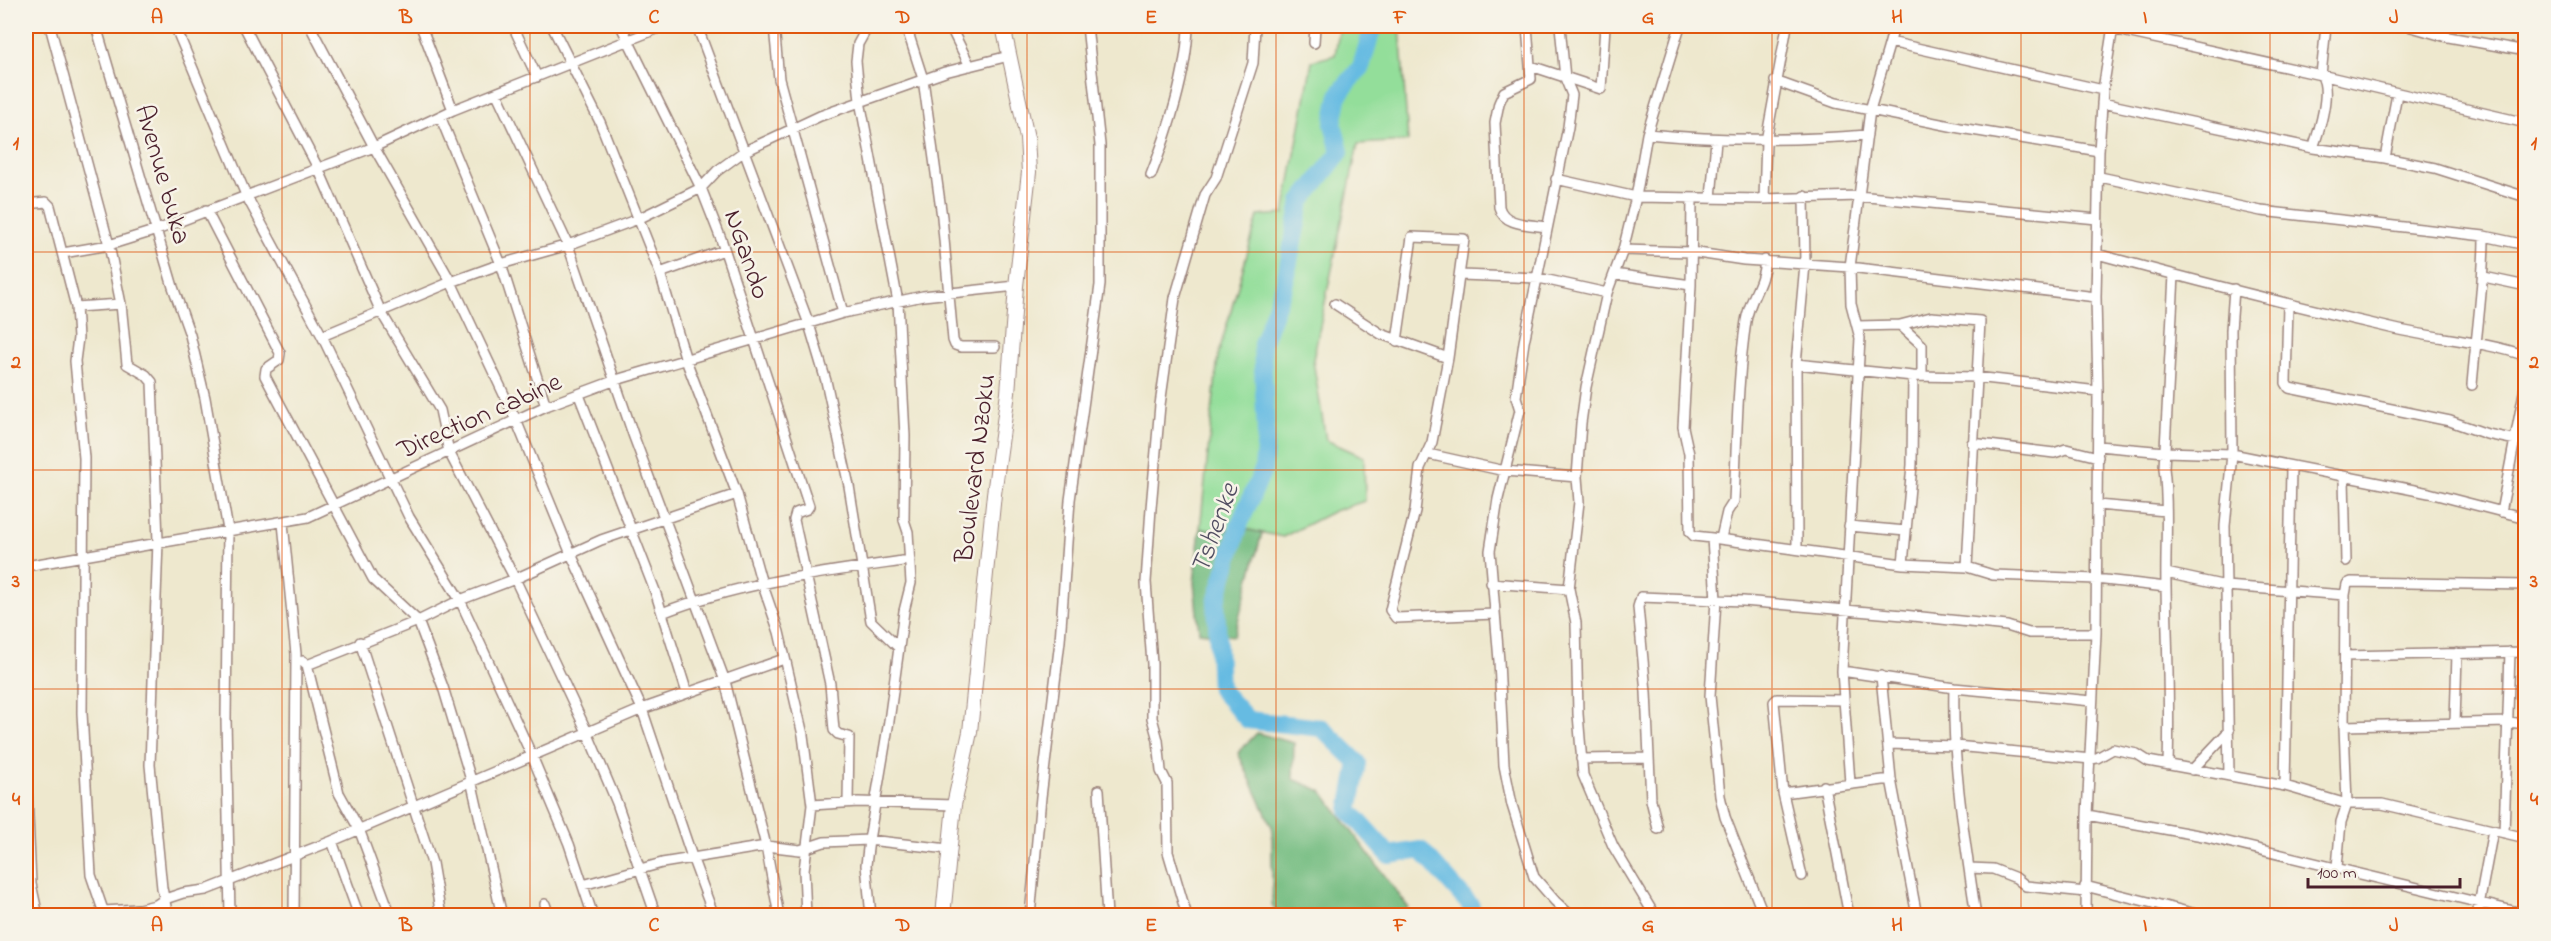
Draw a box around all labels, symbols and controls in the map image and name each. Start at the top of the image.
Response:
text: A [151,4,163,33]
text: B [398,4,413,33]
text: C [649,4,660,33]
text: D [895,4,910,33]
text: E [1145,4,1157,33]
text: F [1393,4,1407,33]
text: G [1642,4,1655,33]
text: H [1891,4,1903,33]
text: I [2143,4,2148,33]
text: J [2389,4,2399,33]
street label: Avenue buka [123,100,200,249]
text: 1 [13,130,20,159]
text: 1 [2531,130,2538,159]
street label: NGando [712,205,779,305]
text: 2 [10,349,21,378]
text: 2 [2528,349,2539,378]
street label: Direction cabine [391,363,569,471]
street label: Boulevard Nzoku [945,372,1007,566]
water label: Tshenke [1181,477,1252,580]
text: 3 [11,568,20,597]
text: 3 [2529,568,2538,597]
text: 4 [12,786,21,815]
text: 4 [2530,786,2539,815]
scale bar [2308,851,2460,889]
text: 100 m [2317,861,2357,887]
text: A [151,912,163,941]
text: B [398,912,413,941]
text: C [649,912,660,941]
text: D [895,912,910,941]
text: E [1145,912,1157,941]
text: F [1393,912,1407,941]
text: G [1642,912,1655,941]
text: H [1891,912,1903,941]
text: I [2143,912,2148,941]
text: J [2389,912,2399,941]

